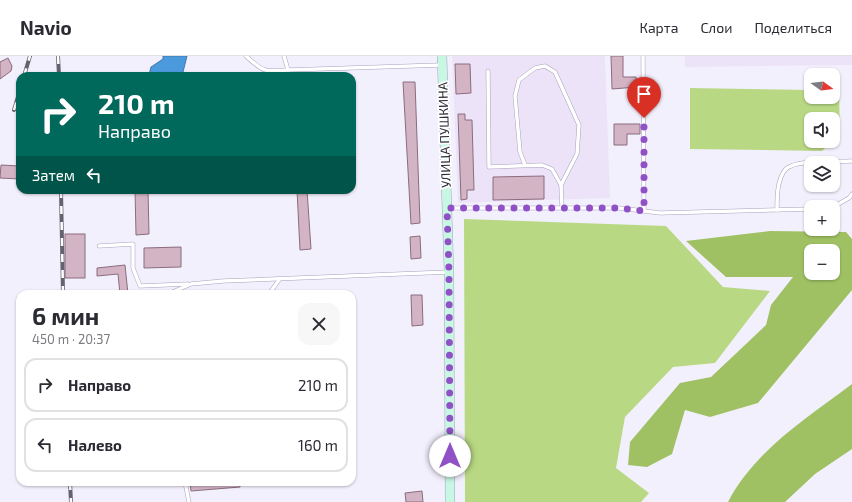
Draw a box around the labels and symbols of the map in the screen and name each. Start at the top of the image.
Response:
north arrow [804,68,840,104]
pin [627,77,661,118]
street label: УЛИЦА ПУШКИНА [434,82,454,188]
position arrow [429,435,471,477]

